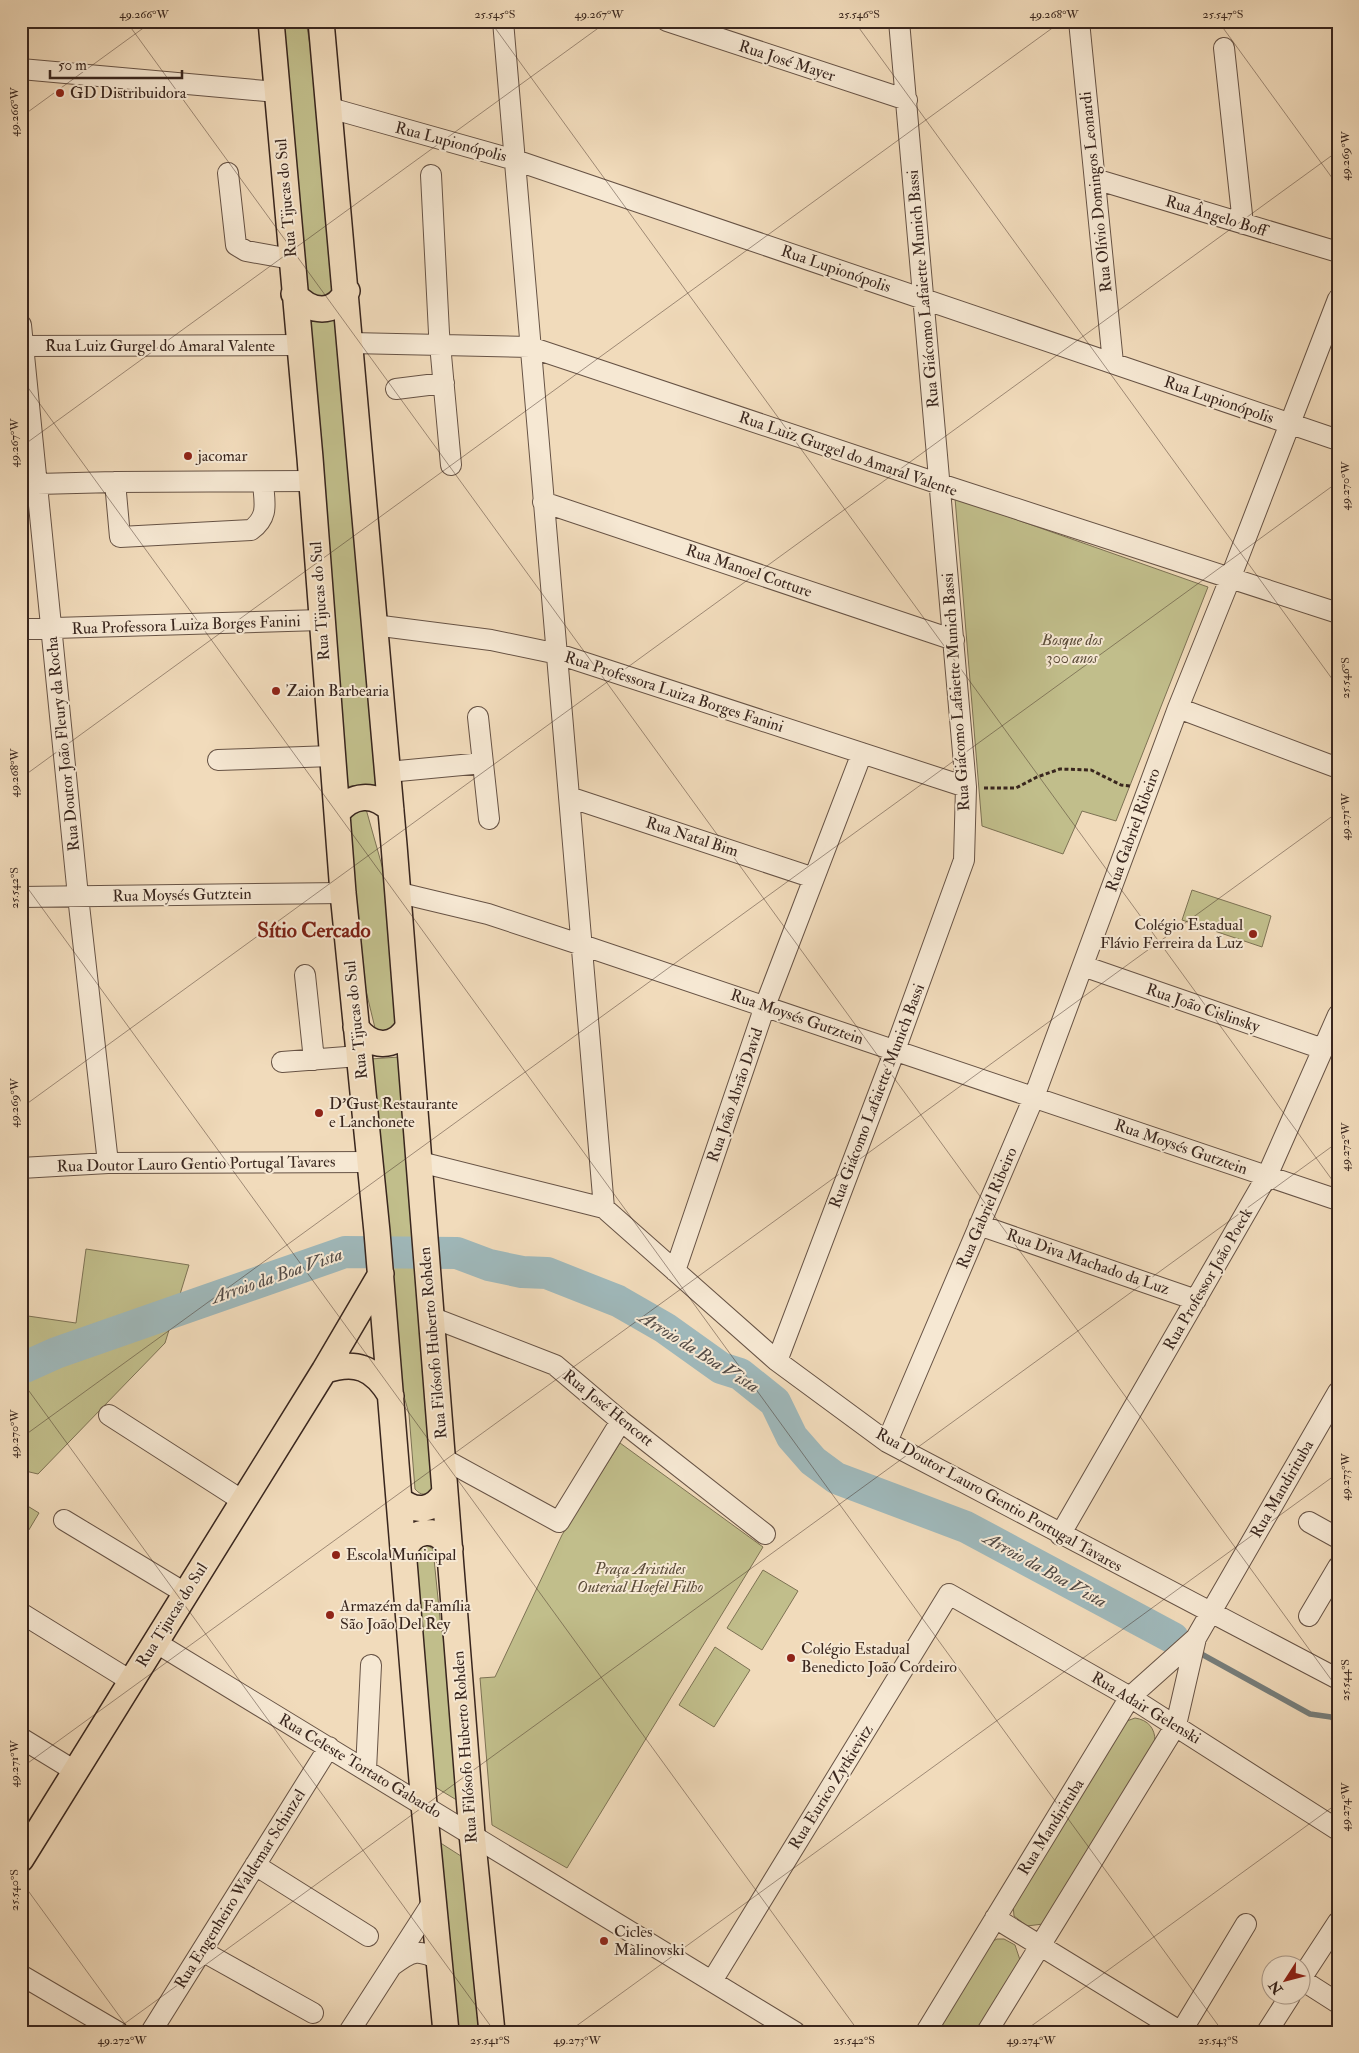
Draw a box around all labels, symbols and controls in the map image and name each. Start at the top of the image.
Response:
text: 49.266°W [119,7,170,22]
text: 25.545°S [475,7,515,22]
text: 49.267°W [574,7,624,22]
text: 25.546°S [838,7,880,22]
text: 49.268°W [1029,7,1079,22]
text: 25.547°S [1203,7,1243,22]
street label: Rua José Mayer [736,36,838,87]
scale bar [50,48,182,80]
text: 50 m [58,56,87,75]
place label: GD Distribuidora [70,83,187,103]
text: 49.266°W [7,86,22,137]
marker: GD Distribuidora [54,87,66,99]
street label: Rua Olívio Domingos Leonardi [1076,91,1116,293]
street label: Rua Lupionópolis [393,117,509,167]
text: 49.269°W [1338,130,1353,181]
street label: Rua Tijucas do Sul [271,138,301,258]
street label: Rua Giácomo Lafaiette Munich Bassi [903,169,943,409]
street label: Rua Ângelo Boff [1163,191,1272,242]
street label: Rua Lupionópolis [778,241,894,298]
street label: Rua Luiz Gurgel do Amaral Valente [45,336,275,356]
street label: Rua Lupionópolis [1161,372,1277,429]
street label: Rua Luiz Gurgel do Amaral Valente [736,407,960,501]
text: 49.267°W [7,418,22,468]
place label: jacomar [195,446,247,466]
marker: jacomar [182,450,194,462]
text: 49.270°W [1338,461,1353,511]
street label: Rua Manoel Cotture [683,540,815,602]
street label: Rua Tijucas do Sul [306,541,334,661]
street label: Rua Giácomo Lafaiette Munich Bassi [938,572,974,812]
street label: Rua Professora Luiza Borges Fanini [71,611,301,639]
park label: Bosque dos 300 anos [1041,630,1103,668]
street label: Rua Doutor João Fleury da Rocha [42,635,85,852]
street label: Rua Professora Luiza Borges Fanini [562,647,786,737]
text: 25.546°S [1338,657,1353,699]
place label: Zaion Barbearia [286,681,389,701]
marker: Zaion Barbearia [270,685,282,697]
text: 49.268°W [7,748,22,798]
street label: Rua Gabriel Ribeiro [1101,765,1165,894]
text: 49.271°W [1338,793,1353,841]
street label: Rua Natal Bim [643,813,741,862]
text: 25.542°S [7,867,22,909]
street label: Rua Moysés Gutztein [112,884,252,906]
place label: Colégio Estadual Flávio Ferreira da Luz [1100,915,1243,953]
district label: Sítio Cercado [257,917,371,944]
marker: Colégio Estadual Flávio Ferreira da Luz [1247,928,1259,940]
street label: Rua Tijucas do Sul [340,960,372,1080]
street label: Rua João Cislinsky [1143,979,1263,1038]
street label: Rua Giácomo Lafaiette Munich Bassi [825,981,929,1211]
street label: Rua Moysés Gutztein [728,985,866,1049]
street label: Rua João Abrão David [703,1025,768,1165]
text: 49.269°W [7,1077,22,1128]
place label: D'Gust Restaurante e Lanchonete [329,1094,458,1132]
marker: D'Gust Restaurante e Lanchonete [313,1107,325,1119]
street label: Rua Moysés Gutztein [1112,1115,1250,1179]
text: 49.272°W [1338,1122,1353,1172]
street label: Rua Gabriel Ribeiro [952,1144,1022,1272]
street label: Rua Doutor Lauro Gentio Portugal Tavares [57,1152,335,1176]
street label: Rua Professor João Poeck [1159,1204,1258,1354]
street label: Rua Diva Machado da Luz [1004,1225,1172,1299]
water label: Arroio da Boa Vista [206,1243,346,1310]
street label: Rua Filósofo Huberto Rohden [415,1246,451,1440]
water label: Arroio da Boa Vista [633,1305,763,1398]
street label: Rua José Hencott [558,1365,658,1452]
text: 49.270°W [7,1409,22,1459]
street label: Rua Doutor Lauro Gentio Portugal Tavares [872,1424,1126,1576]
street label: Rua Mandirituba [1246,1436,1318,1542]
text: 49.273°W [1338,1452,1353,1501]
water label: Arroio da Boa Vista [978,1526,1111,1613]
place label: Escola Municipal [346,1545,456,1566]
marker: Escola Municipal [330,1549,342,1561]
street label: Rua Tijucas do Sul [132,1559,212,1671]
park label: Praça Aristides Outerial Hoefel Filho [577,1559,703,1597]
place label: Armazém da Família São João Del Rey [339,1596,471,1635]
marker: Armazém da Família São João Del Rey [324,1609,336,1621]
place label: Colégio Estadual Benedicto João Cordeiro [801,1639,957,1678]
street label: Rua Filósofo Huberto Rohden [448,1650,482,1844]
marker: Colégio Estadual Benedicto João Cordeiro [785,1652,797,1664]
text: 25.544°S [1338,1659,1353,1701]
street label: Rua Adair Gelenski [1088,1667,1204,1749]
street label: Rua Celeste Tortato Gabardo [275,1709,445,1823]
street label: Rua Eurico Zytkievitz [785,1721,878,1853]
text: 49.271°W [7,1740,22,1788]
street label: Rua Mandirituba [1013,1775,1089,1879]
text: 49.274°W [1338,1782,1353,1832]
street label: Rua Engenheiro Waldemar Schinzel [170,1786,310,1992]
text: 25.540°S [7,1869,22,1911]
place label: Cicles Malinovski [614,1922,684,1960]
marker: Cicles Malinovski [598,1935,610,1947]
north arrow [1262,1956,1312,2006]
text: N [1265,1977,1287,1998]
text: 49.272°W [97,2033,147,2048]
text: 25.541°S [470,2033,510,2048]
text: 49.273°W [553,2033,602,2048]
text: 25.542°S [833,2033,875,2048]
text: 49.274°W [1006,2033,1056,2048]
text: 25.543°S [1198,2033,1238,2048]

